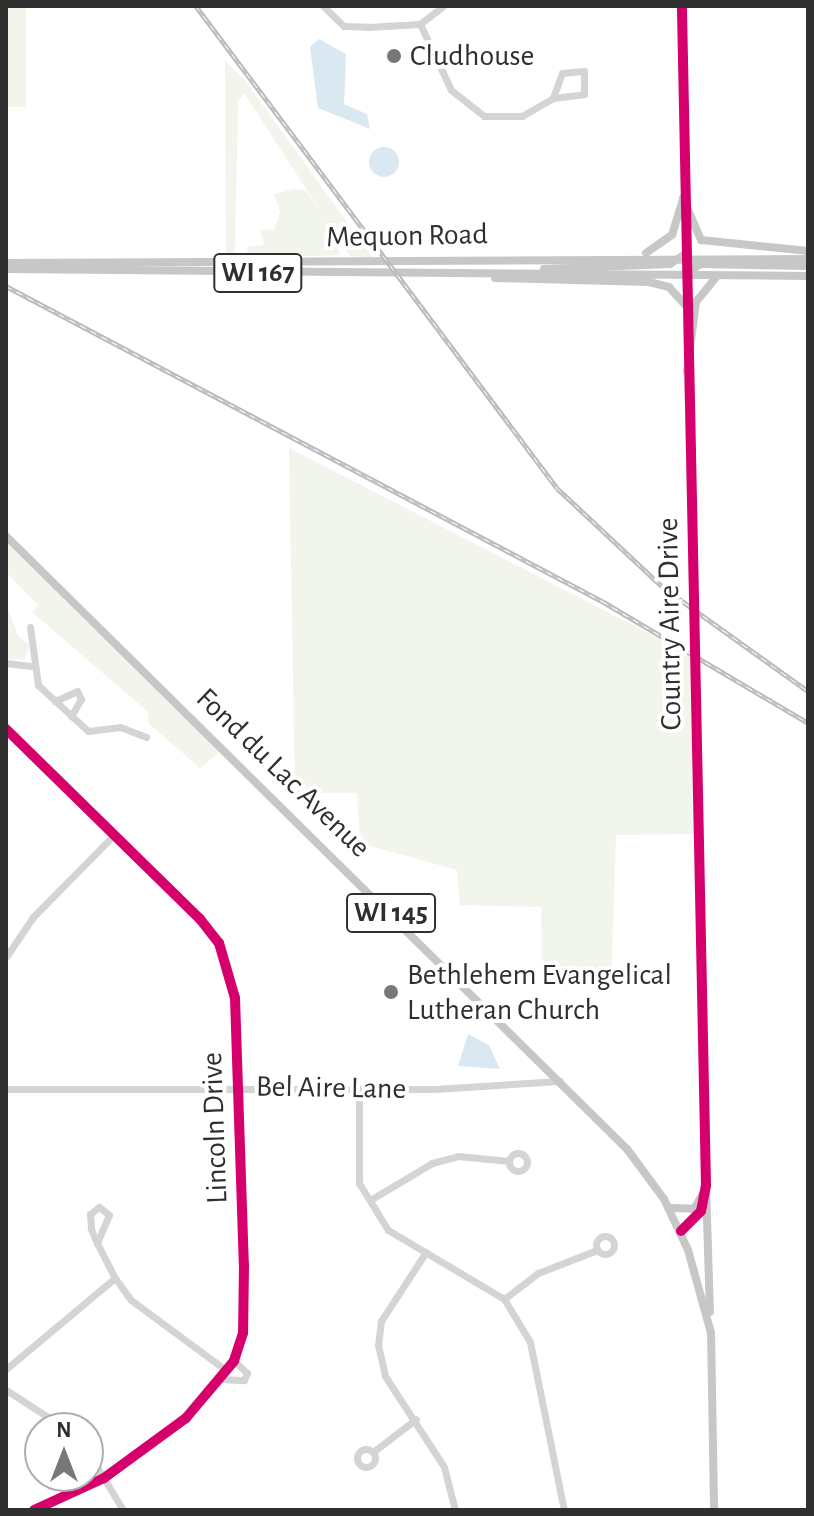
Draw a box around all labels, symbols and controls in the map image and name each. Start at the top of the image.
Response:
place label: Cludhouse [410,38,534,74]
marker: Cludhouse [385,47,403,65]
street label: Mequon Road [326,217,488,255]
road number: WI 167 [212,249,304,297]
street label: Country Aire Drive [650,517,690,731]
street label: Fond du Lac Avenue [188,681,378,865]
road number: WI 145 [345,889,437,937]
place label: Bethlehem Evangelical Lutheran Church [407,957,672,1028]
marker: Bethlehem Evangelical Lutheran Church [382,983,400,1001]
street label: Lincoln Drive [194,1052,236,1204]
street label: Bel Aire Lane [256,1069,406,1107]
north arrow [24,1412,104,1492]
text: N [56,1419,72,1441]

